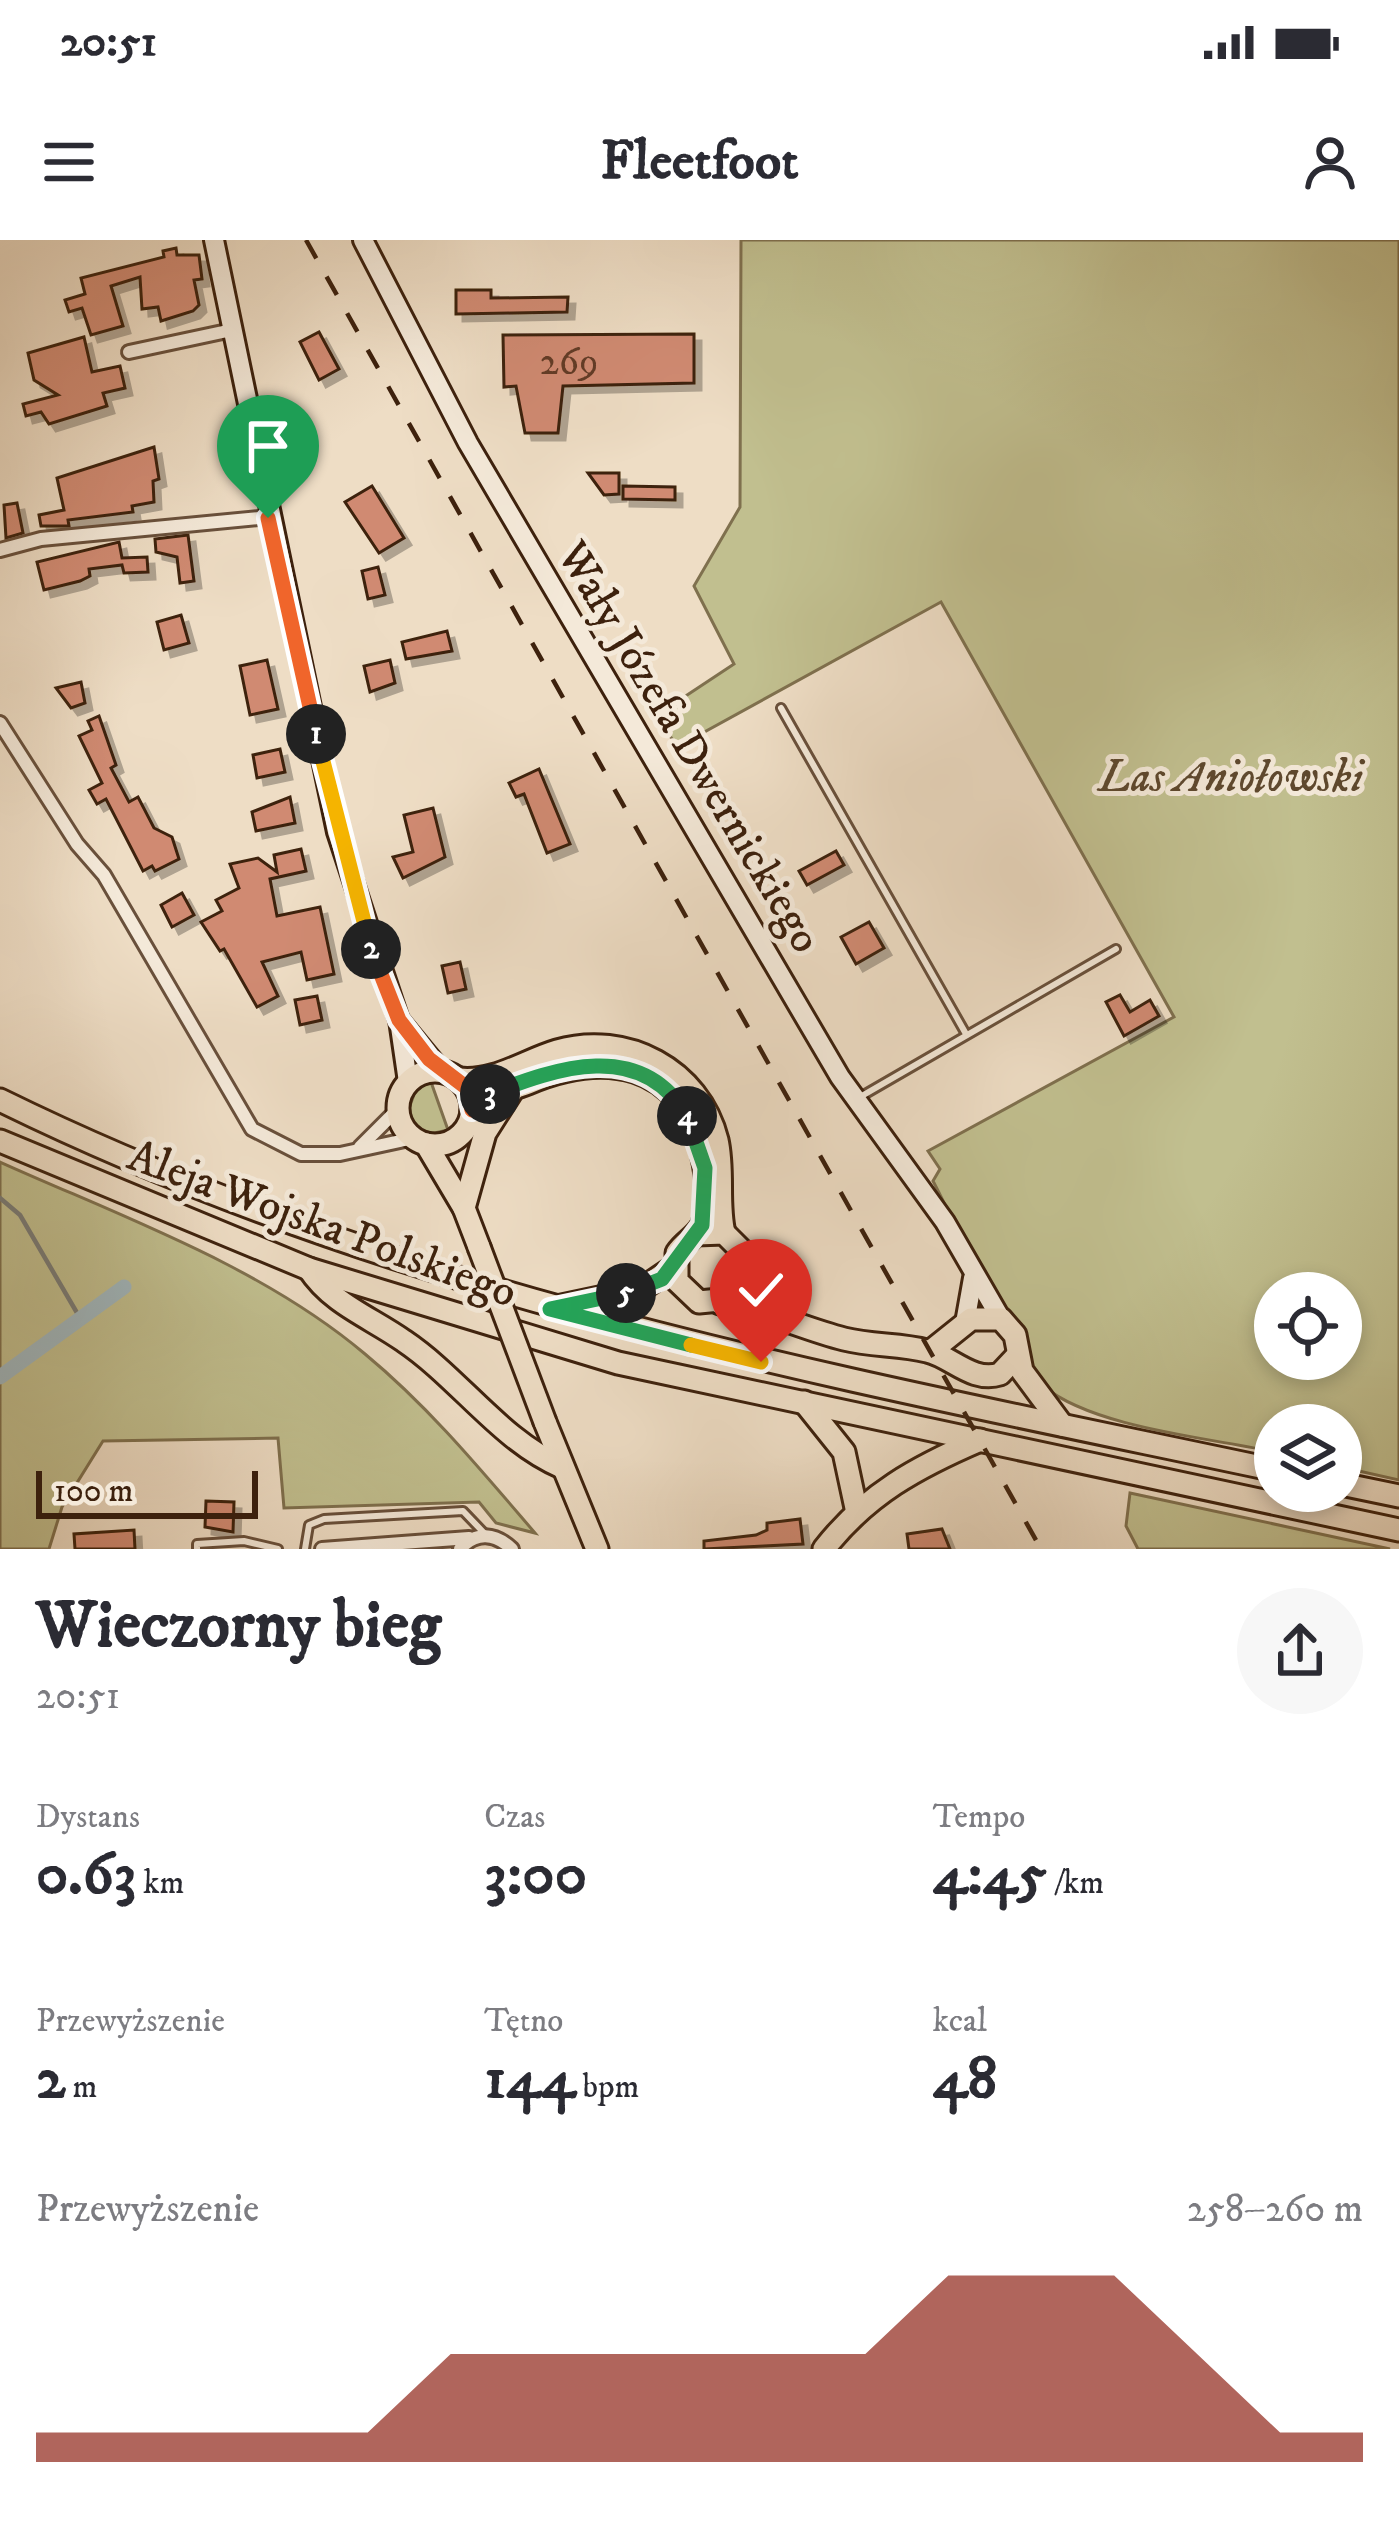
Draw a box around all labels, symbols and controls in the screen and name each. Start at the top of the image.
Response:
text: 20:51 [60,14,157,70]
icon: menu [36,129,102,195]
text: Fleetfoot [601,129,798,196]
icon: person [1297,129,1363,195]
house number: 269 [540,338,598,387]
pin [217,395,319,518]
icon: arrive [235,413,301,479]
street label: Wały Józefa Dwernickiego [543,531,834,964]
pin: 1 [286,704,346,764]
text: 1 [310,713,322,754]
park label: Las Aniołowski [1096,750,1365,806]
pin: 2 [341,919,401,979]
text: 2 [363,928,379,969]
pin: 3 [460,1064,520,1124]
text: 3 [484,1073,496,1114]
pin: 4 [657,1086,717,1146]
text: 4 [678,1095,697,1136]
street label: Aleja Wojska Polskiego [120,1128,524,1321]
pin [710,1239,812,1362]
icon: check [728,1257,794,1323]
pin: 5 [596,1263,656,1323]
text: 5 [618,1272,634,1313]
map controls [1254,1272,1362,1512]
button: locate [1254,1272,1362,1380]
button: layers [1254,1404,1362,1512]
scale bar [36,1465,258,1518]
text: 100 m [54,1471,133,1512]
text: Wieczorny bieg [36,1586,441,1668]
button: share [1237,1588,1363,1714]
text: 20:51 [36,1672,120,1721]
text: Dystans [36,1797,140,1838]
text: Czas [484,1797,545,1838]
text: Tempo [933,1797,1025,1838]
text: 0.63 [36,1838,136,1913]
text: 3:00 [484,1838,587,1913]
text: 4:45 [933,1838,1047,1913]
text: km [136,1863,184,1904]
text: /km [1047,1863,1104,1904]
text: Przewyższenie [36,2001,225,2042]
text: Tętno [484,2001,563,2042]
text: kcal [933,2001,987,2042]
text: 2 [36,2042,65,2117]
text: 144 [484,2042,575,2117]
text: 48 [933,2042,997,2117]
text: m [65,2067,97,2108]
text: bpm [575,2067,639,2108]
text: Przewyższenie [36,2185,259,2234]
text: 258–260 m [1187,2185,1363,2234]

